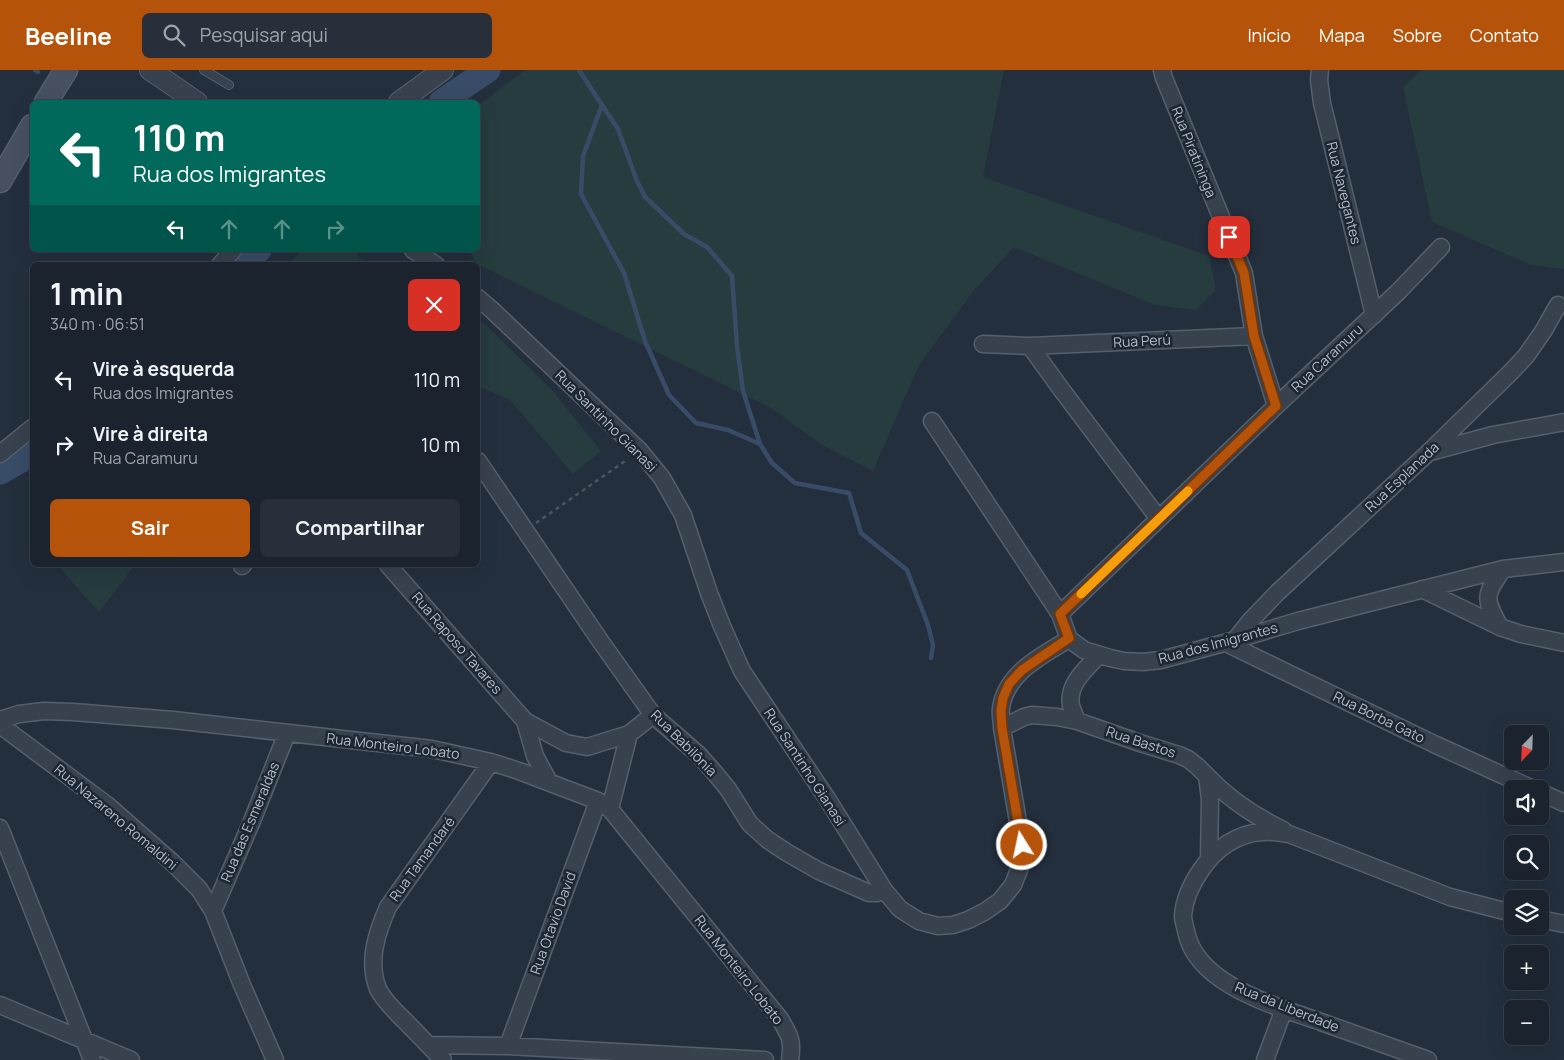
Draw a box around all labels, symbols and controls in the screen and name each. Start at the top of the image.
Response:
search box [142,13,492,58]
text: Beeline [25,19,112,52]
icon: search [160,21,188,49]
text: Pesquisar aqui [200,22,328,48]
text: Início [1247,23,1291,47]
text: Mapa [1319,23,1365,47]
text: Sobre [1393,23,1442,47]
text: Contato [1470,23,1539,47]
street label: Rua Piratininga [1168,103,1221,200]
text: 110 m [133,114,225,162]
icon: left [50,120,115,185]
street label: Rua Navegantes [1323,140,1366,246]
text: Rua dos Imigrantes [133,159,326,189]
icon: left [162,215,190,243]
icon: ahead [215,215,243,243]
icon: ahead [268,215,296,243]
icon: right [321,215,349,243]
pin [1208,216,1250,258]
icon: arrive [1215,223,1243,251]
text: 1 min [50,273,123,314]
button: close [408,279,460,331]
text: 340 m · 06:51 [50,313,145,335]
street label: Rua Caramuru [1287,319,1367,396]
street label: Rua Perú [1113,330,1171,351]
text: Vire à esquerda [93,356,234,382]
icon: left [50,366,78,394]
street label: Rua Santinho Gianasi [551,366,661,476]
text: 110 m [414,367,460,393]
text: Rua dos Imigrantes [93,382,233,404]
text: Vire à direita [93,421,208,447]
icon: right [50,431,78,459]
text: 10 m [421,432,460,458]
street label: Rua Esplanada [1361,437,1443,516]
text: Rua Caramuru [93,447,198,469]
button: Sair [50,499,250,557]
button: Compartilhar [260,499,460,557]
street label: Rua Raposo Tavares [408,588,507,698]
street label: Rua dos Imigrantes [1156,617,1280,668]
street label: Rua Borba Gato [1330,686,1428,747]
street label: Rua Santinho Gianasi [760,704,851,829]
street label: Rua Babilônia [647,705,722,780]
street label: Rua Bastos [1104,721,1178,762]
north arrow [1504,725,1549,770]
map controls [1504,725,1549,1045]
street label: Rua Monteiro Lobato [325,728,461,763]
street label: Rua Nazareno Romaldini [51,759,182,874]
street label: Rua das Esmeraldas [216,759,283,885]
button: sound [1504,780,1549,825]
street label: Rua Tamandaré [384,813,459,905]
position arrow [995,818,1047,870]
button: search [1504,835,1549,880]
street label: Rua Otavio David [525,869,580,977]
button: layers [1504,890,1549,935]
street label: Rua Monteiro Lobato [691,911,788,1028]
button: + [1504,945,1549,990]
street label: Rua da Liberdade [1232,977,1342,1036]
button: − [1504,1000,1549,1045]

